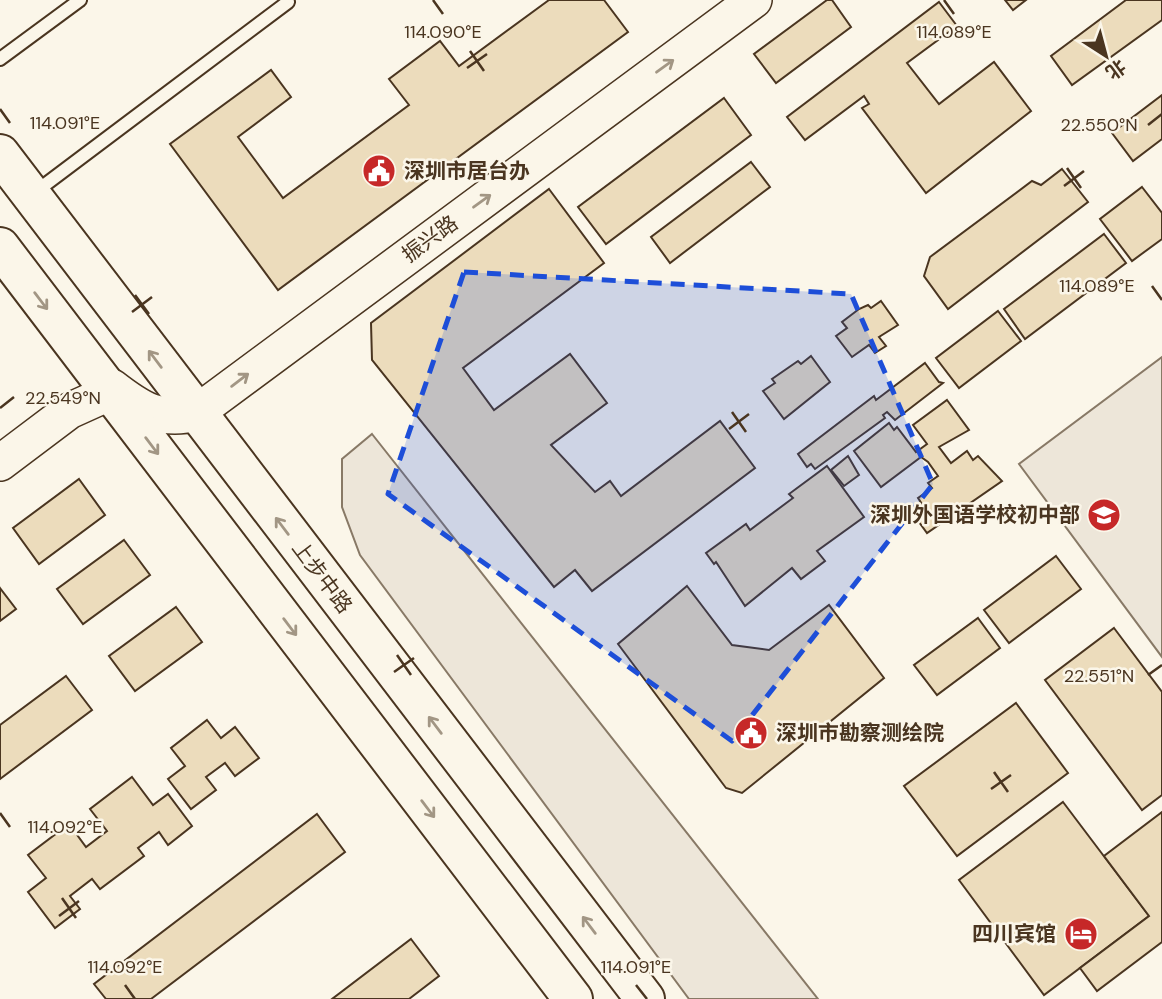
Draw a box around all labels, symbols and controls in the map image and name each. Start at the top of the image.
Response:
text: 114.090°E [404,20,482,44]
text: 114.089°E [916,20,992,44]
north arrow [1071,21,1141,91]
text: 北 [1101,54,1131,85]
one-way arrow [655,58,674,73]
text: 114.091°E [30,111,100,135]
text: 22.550°N [1060,113,1138,137]
public building icon: 深圳市居台办 [360,152,398,190]
place label: 深圳市居台办 [404,157,530,185]
one-way arrow [472,193,491,208]
street label: 振兴路 [396,209,464,269]
text: 114.089°E [1059,274,1135,298]
one-way arrow [34,291,49,310]
one-way arrow [148,350,162,369]
one-way arrow [230,372,249,387]
text: 22.549°N [25,386,101,410]
one-way arrow [145,437,160,455]
school or university icon: 深圳外国语学校初中部 [1085,496,1123,534]
place label: 深圳外国语学校初中部 [870,501,1080,529]
one-way arrow [275,516,290,535]
street label: 上步中路 [286,535,358,619]
one-way arrow [282,618,297,637]
text: 22.551°N [1064,664,1134,688]
public building icon: 深圳市勘察测绘院 [732,714,770,752]
one-way arrow [428,717,443,735]
place label: 深圳市勘察测绘院 [776,719,944,747]
one-way arrow [420,799,435,817]
text: 114.092°E [27,815,103,839]
hotel icon: 四川宾馆 [1062,915,1100,953]
one-way arrow [581,917,596,935]
place label: 四川宾馆 [972,920,1056,948]
text: 114.092°E [87,955,163,979]
text: 114.091°E [601,955,671,979]

